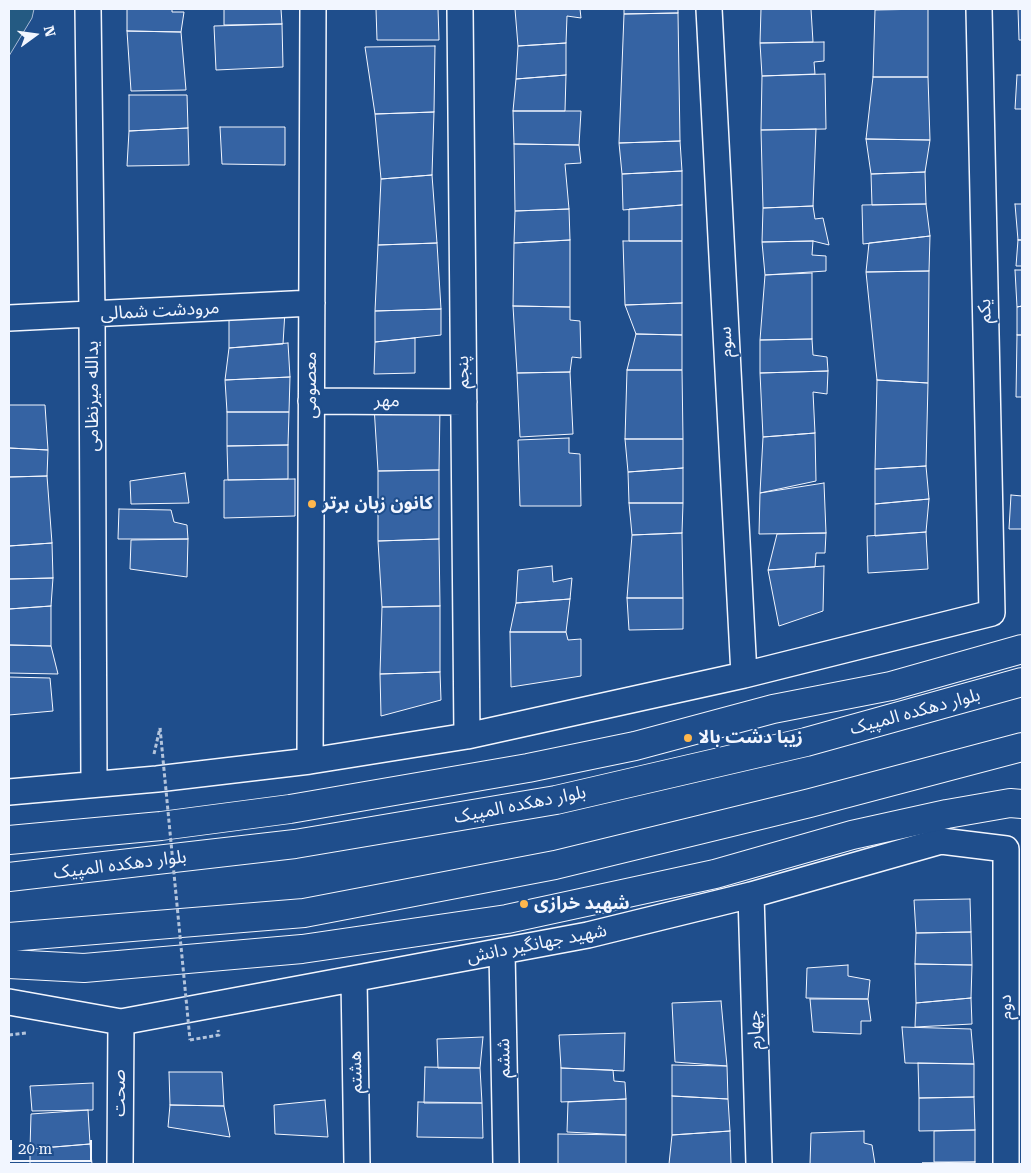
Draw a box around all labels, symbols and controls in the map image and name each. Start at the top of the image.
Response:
north arrow [10,10,60,60]
text: N [40,24,59,39]
street label: مرودشت شمالی [100,297,220,325]
street label: یکم [974,298,996,324]
street label: سوم [714,326,738,358]
street label: یدالله میرنظامی [82,341,104,451]
street label: معصومی [300,351,322,419]
street label: پنجم [452,355,474,389]
street label: مهر [374,390,400,412]
place label: کانون زبان برتر [322,493,433,515]
marker: کانون زبان برتر [306,498,318,510]
street label: بلوار دهکده المپیک [847,684,983,740]
place label: زیبا دشت بالا [698,727,803,749]
marker: زیبا دشت بالا [682,732,694,744]
street label: بلوار دهکده المپیک [452,782,588,828]
street label: بلوار دهکده المپیک [52,846,188,884]
place label: شهید خرازی [534,893,630,915]
marker: شهید خرازی [518,898,530,910]
street label: شهید جهانگیر دانش [465,920,609,968]
street label: دوم [995,994,1017,1020]
street label: چهارم [744,1010,766,1050]
street label: ششم [493,1038,515,1078]
street label: هشتم [345,1051,367,1093]
street label: صحت [109,1069,131,1117]
scale bar [12,1130,95,1162]
text: 20 m [18,1140,52,1158]

